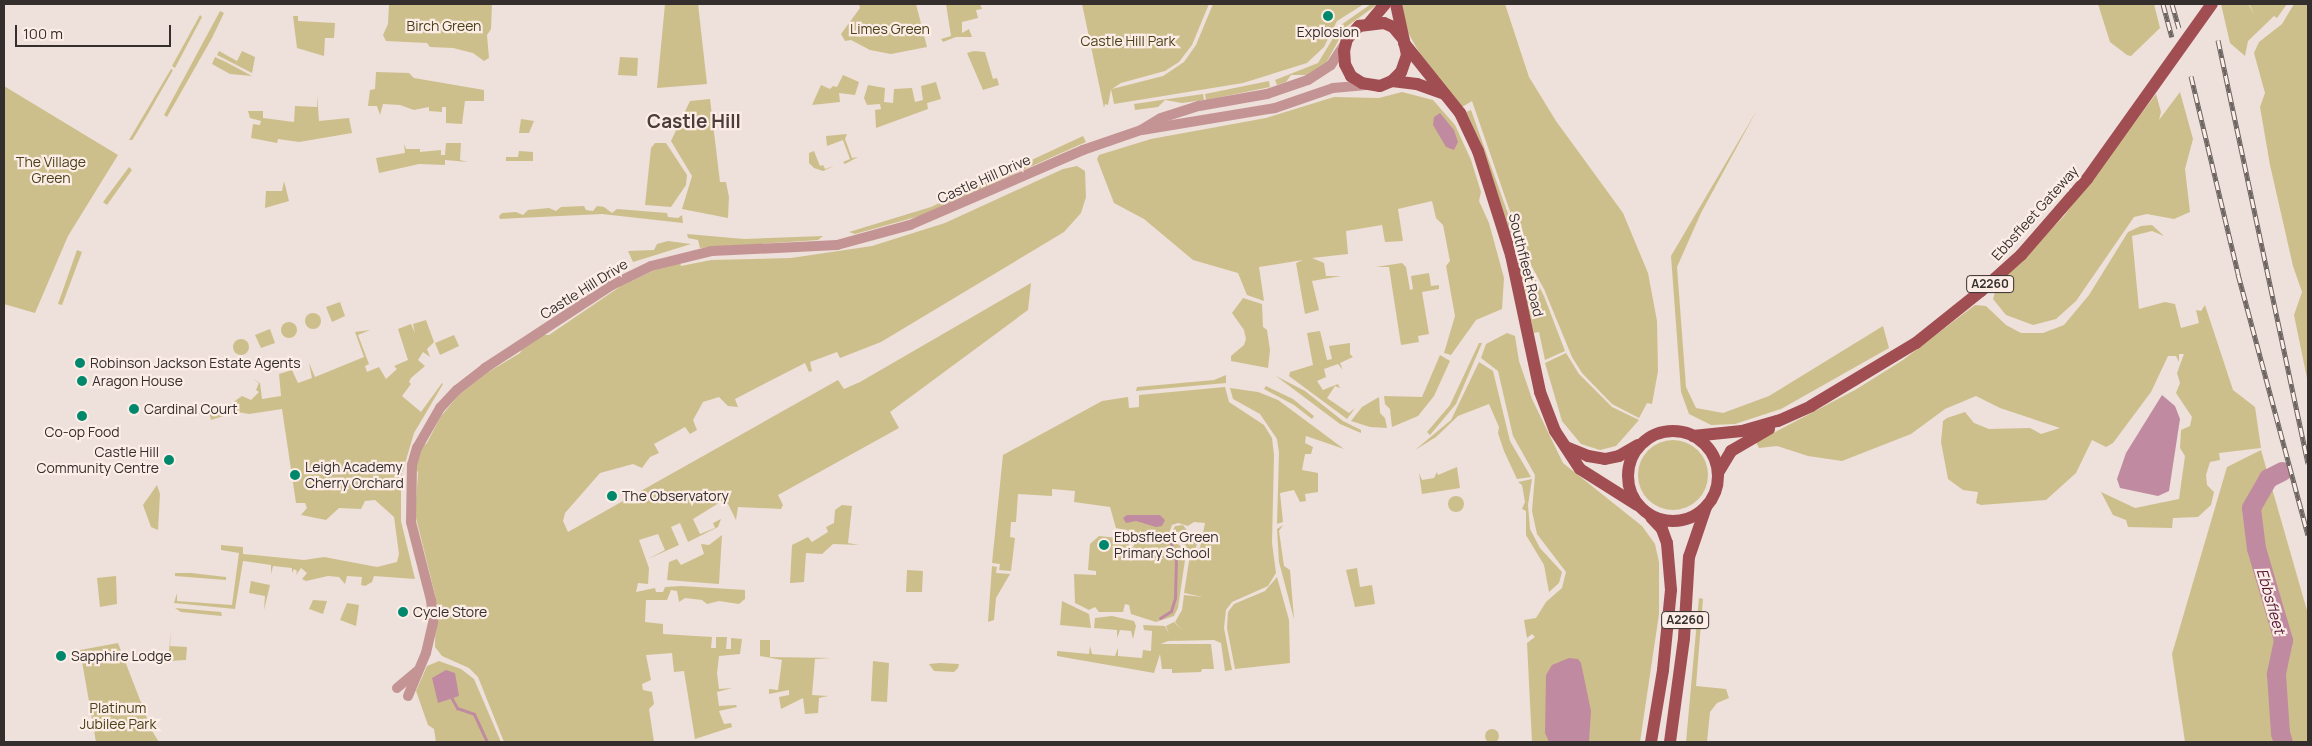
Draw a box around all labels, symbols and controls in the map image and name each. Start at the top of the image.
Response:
marker: Explosion [1322,10,1334,22]
scale bar [18,15,174,47]
park label: Birch Green [407,18,481,34]
park label: Limes Green [850,21,930,37]
text: 100 m [23,23,63,44]
place label: Explosion [1297,24,1359,40]
park label: Castle Hill Park [1080,33,1176,49]
district label: Castle Hill [647,111,741,133]
street label: Castle Hill Drive [935,151,1033,207]
park label: The Village Green [16,154,86,186]
street label: Ebbsfleet Gateway [1988,162,2082,264]
street label: Southfleet Road [1505,212,1547,318]
street label: Castle Hill Drive [537,255,631,323]
road number: A2260 [1965,274,2015,294]
place label: Robinson Jackson Estate Agents [90,355,301,371]
marker: Robinson Jackson Estate Agents [74,357,86,369]
place label: Aragon House [92,373,183,389]
marker: Aragon House [76,375,88,387]
place label: Cardinal Court [144,401,238,417]
marker: Cardinal Court [128,403,140,415]
marker: Co-op Food [76,410,88,422]
place label: Co-op Food [44,424,120,440]
place label: Castle Hill Community Centre [36,444,159,477]
marker: Castle Hill Community Centre [163,454,175,466]
place label: Leigh Academy Cherry Orchard [305,459,404,492]
marker: Leigh Academy Cherry Orchard [289,469,301,481]
place label: The Observatory [622,488,729,504]
marker: The Observatory [606,490,618,502]
place label: Ebbsfleet Green Primary School [1114,529,1219,562]
marker: Ebbsfleet Green Primary School [1098,539,1110,551]
water label: Ebbsfleet [2253,566,2289,636]
place label: Cycle Store [413,604,487,620]
marker: Cycle Store [397,606,409,618]
road number: A2260 [1660,610,1710,630]
place label: Sapphire Lodge [71,648,172,664]
marker: Sapphire Lodge [55,650,67,662]
park label: Platinum Jubilee Park [80,700,156,732]

